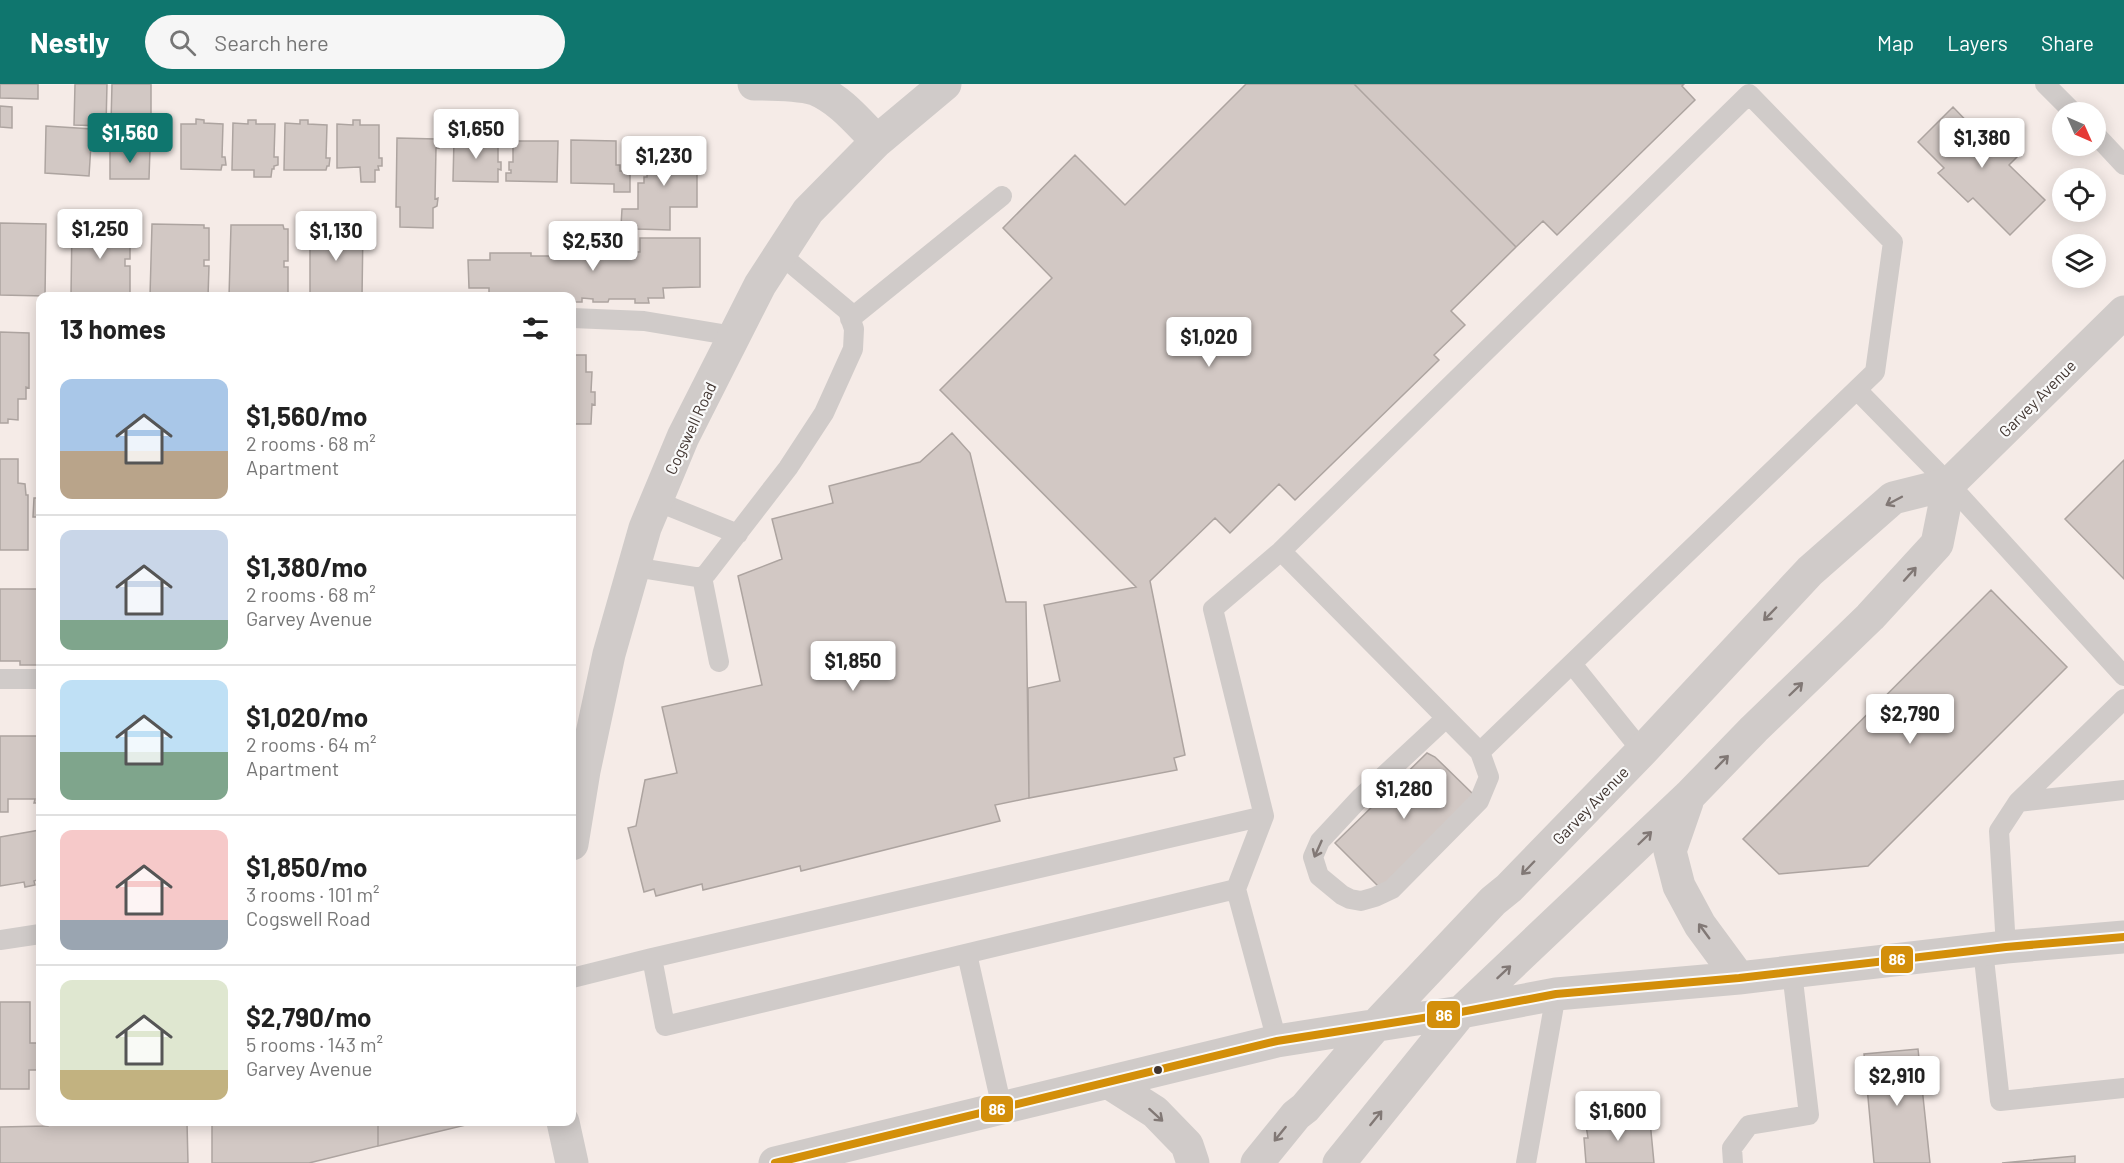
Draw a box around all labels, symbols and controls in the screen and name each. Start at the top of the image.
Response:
search box [145,15,565,69]
text: Nestly [30,25,109,59]
icon: search [166,26,199,59]
text: Search here [214,29,329,55]
text: Map [1877,30,1914,55]
text: Layers [1947,30,2008,55]
text: Share [2041,30,2094,55]
north arrow [2052,102,2106,156]
map controls [2052,102,2106,288]
pin: $1,650 [427,109,525,160]
pin: $1,560 [81,113,179,164]
text: $1,650 [448,116,504,140]
pin: $1,380 [1933,118,2031,169]
text: $1,560 [102,120,158,144]
text: $1,380 [1954,125,2010,149]
pin: $1,230 [615,136,713,187]
text: $1,230 [636,143,692,167]
button: locate [2052,168,2106,222]
pin: $1,250 [51,209,149,260]
pin: $1,130 [287,211,385,262]
text: $1,250 [71,216,129,240]
text: $1,130 [309,218,363,242]
pin: $2,530 [544,221,642,272]
text: $2,530 [563,228,623,252]
button: layers [2052,234,2106,288]
icon: filters [519,312,552,345]
text: 13 homes [60,313,166,344]
pin: $1,020 [1160,317,1258,368]
text: $1,020 [1180,324,1238,348]
street label: Garvey Avenue [1994,355,2080,441]
street label: Cogswell Road [660,379,720,477]
text: $1,560/mo [246,400,367,431]
icon: home [108,403,180,475]
text: 2 rooms · 68 m² [246,431,376,455]
text: Apartment [246,455,339,479]
one-way arrow [1885,495,1903,507]
text: $1,380/mo [246,551,368,582]
icon: home [108,554,180,626]
one-way arrow [1903,566,1917,581]
text: 2 rooms · 68 m² [246,582,376,606]
text: Garvey Avenue [246,606,373,630]
one-way arrow [1762,606,1777,621]
pin: $1,850 [804,641,902,692]
text: $1,850 [825,648,881,672]
one-way arrow [1788,681,1803,696]
pin: $2,790 [1861,694,1959,745]
text: $1,020/mo [246,701,368,732]
text: $2,790 [1880,701,1940,725]
icon: home [108,704,180,776]
text: 2 rooms · 64 m² [246,732,376,756]
one-way arrow [1714,754,1729,769]
text: Apartment [246,756,339,780]
street label: Garvey Avenue [1548,762,1632,848]
pin: $1,280 [1355,769,1453,820]
text: $1,280 [1375,776,1433,800]
one-way arrow [1638,831,1653,845]
one-way arrow [1311,840,1323,858]
text: $1,850/mo [246,851,368,882]
icon: home [108,854,180,926]
one-way arrow [1521,860,1535,875]
text: 3 rooms · 101 m² [246,882,379,906]
text: Cogswell Road [246,906,371,930]
one-way arrow [1698,924,1711,940]
line badge: 86 [1880,945,1914,974]
text: 86 [1888,949,1906,968]
one-way arrow [1496,965,1511,979]
line badge: 86 [1426,1000,1461,1029]
text: $2,790/mo [246,1001,372,1032]
icon: home [108,1004,180,1076]
text: 86 [1435,1005,1453,1024]
text: 5 rooms · 143 m² [246,1032,383,1056]
text: Garvey Avenue [246,1056,373,1080]
pin: $2,910 [1848,1056,1946,1107]
text: $2,910 [1869,1063,1925,1087]
unlabelled marker [1152,1064,1164,1076]
pin: $1,600 [1569,1091,1667,1142]
line badge: 86 [980,1095,1014,1123]
text: $1,600 [1589,1098,1647,1122]
text: 86 [988,1099,1006,1118]
one-way arrow [1149,1108,1164,1122]
one-way arrow [1369,1110,1382,1126]
one-way arrow [1274,1126,1287,1142]

